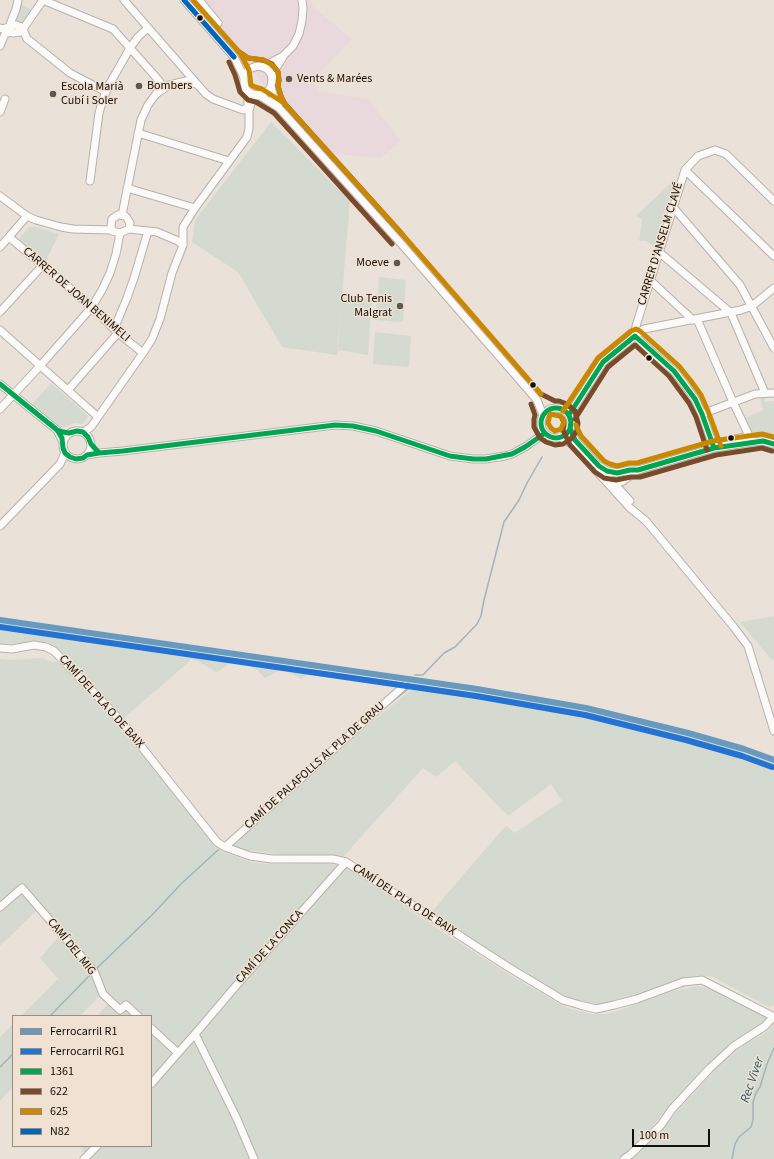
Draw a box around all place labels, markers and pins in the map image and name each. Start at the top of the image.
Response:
unlabelled marker [195,13,205,23]
place label: Vents & Marées [297,72,372,86]
marker: Vents & Marées [284,74,294,84]
place label: Bombers [147,79,192,93]
place label: Escola Marià Cubí i Soler [61,80,124,108]
marker: Bombers [134,81,144,91]
marker: Escola Marià Cubí i Soler [48,89,58,99]
place label: Moeve [356,256,389,270]
marker: Moeve [392,258,402,268]
place label: Club Tenis Malgrat [340,292,392,320]
marker: Club Tenis Malgrat [395,301,405,311]
unlabelled marker [644,353,654,363]
unlabelled marker [528,380,538,390]
unlabelled marker [726,433,736,443]

